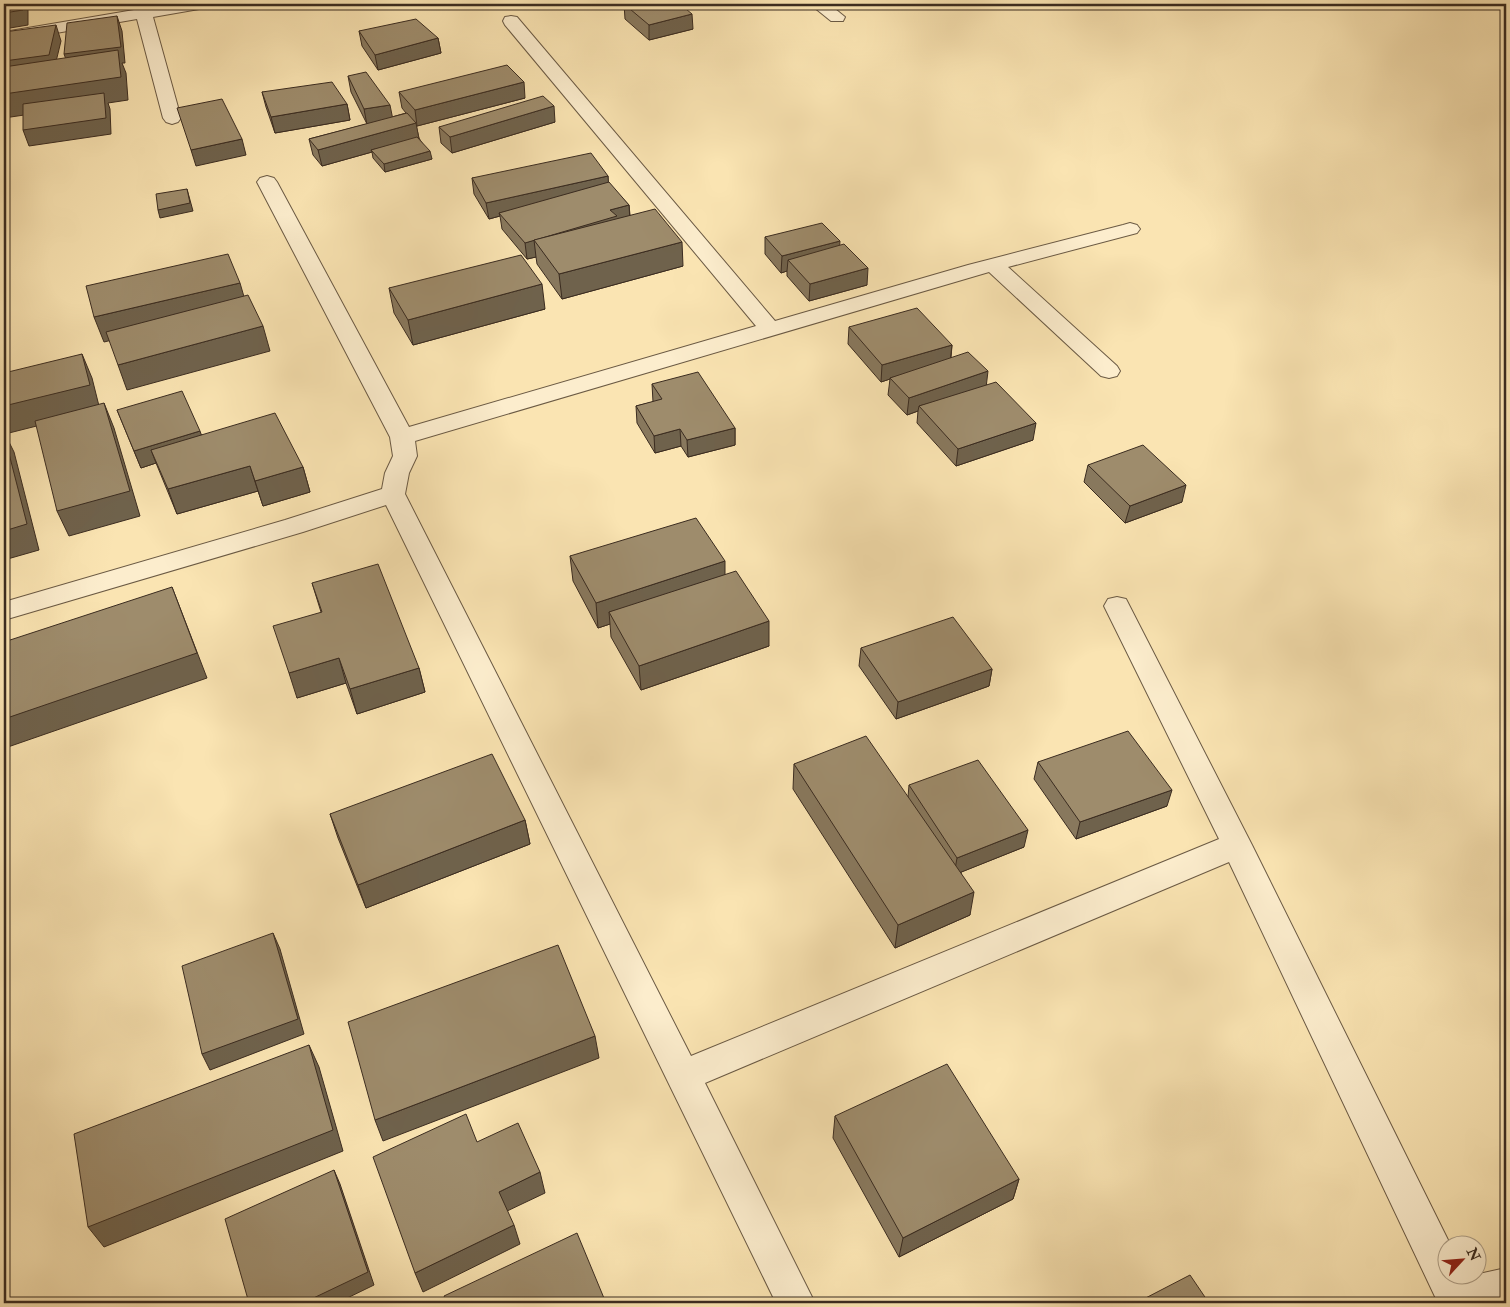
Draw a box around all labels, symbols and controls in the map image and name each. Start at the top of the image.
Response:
north arrow [1438,1234,1488,1284]
text: N [1462,1244,1484,1264]

